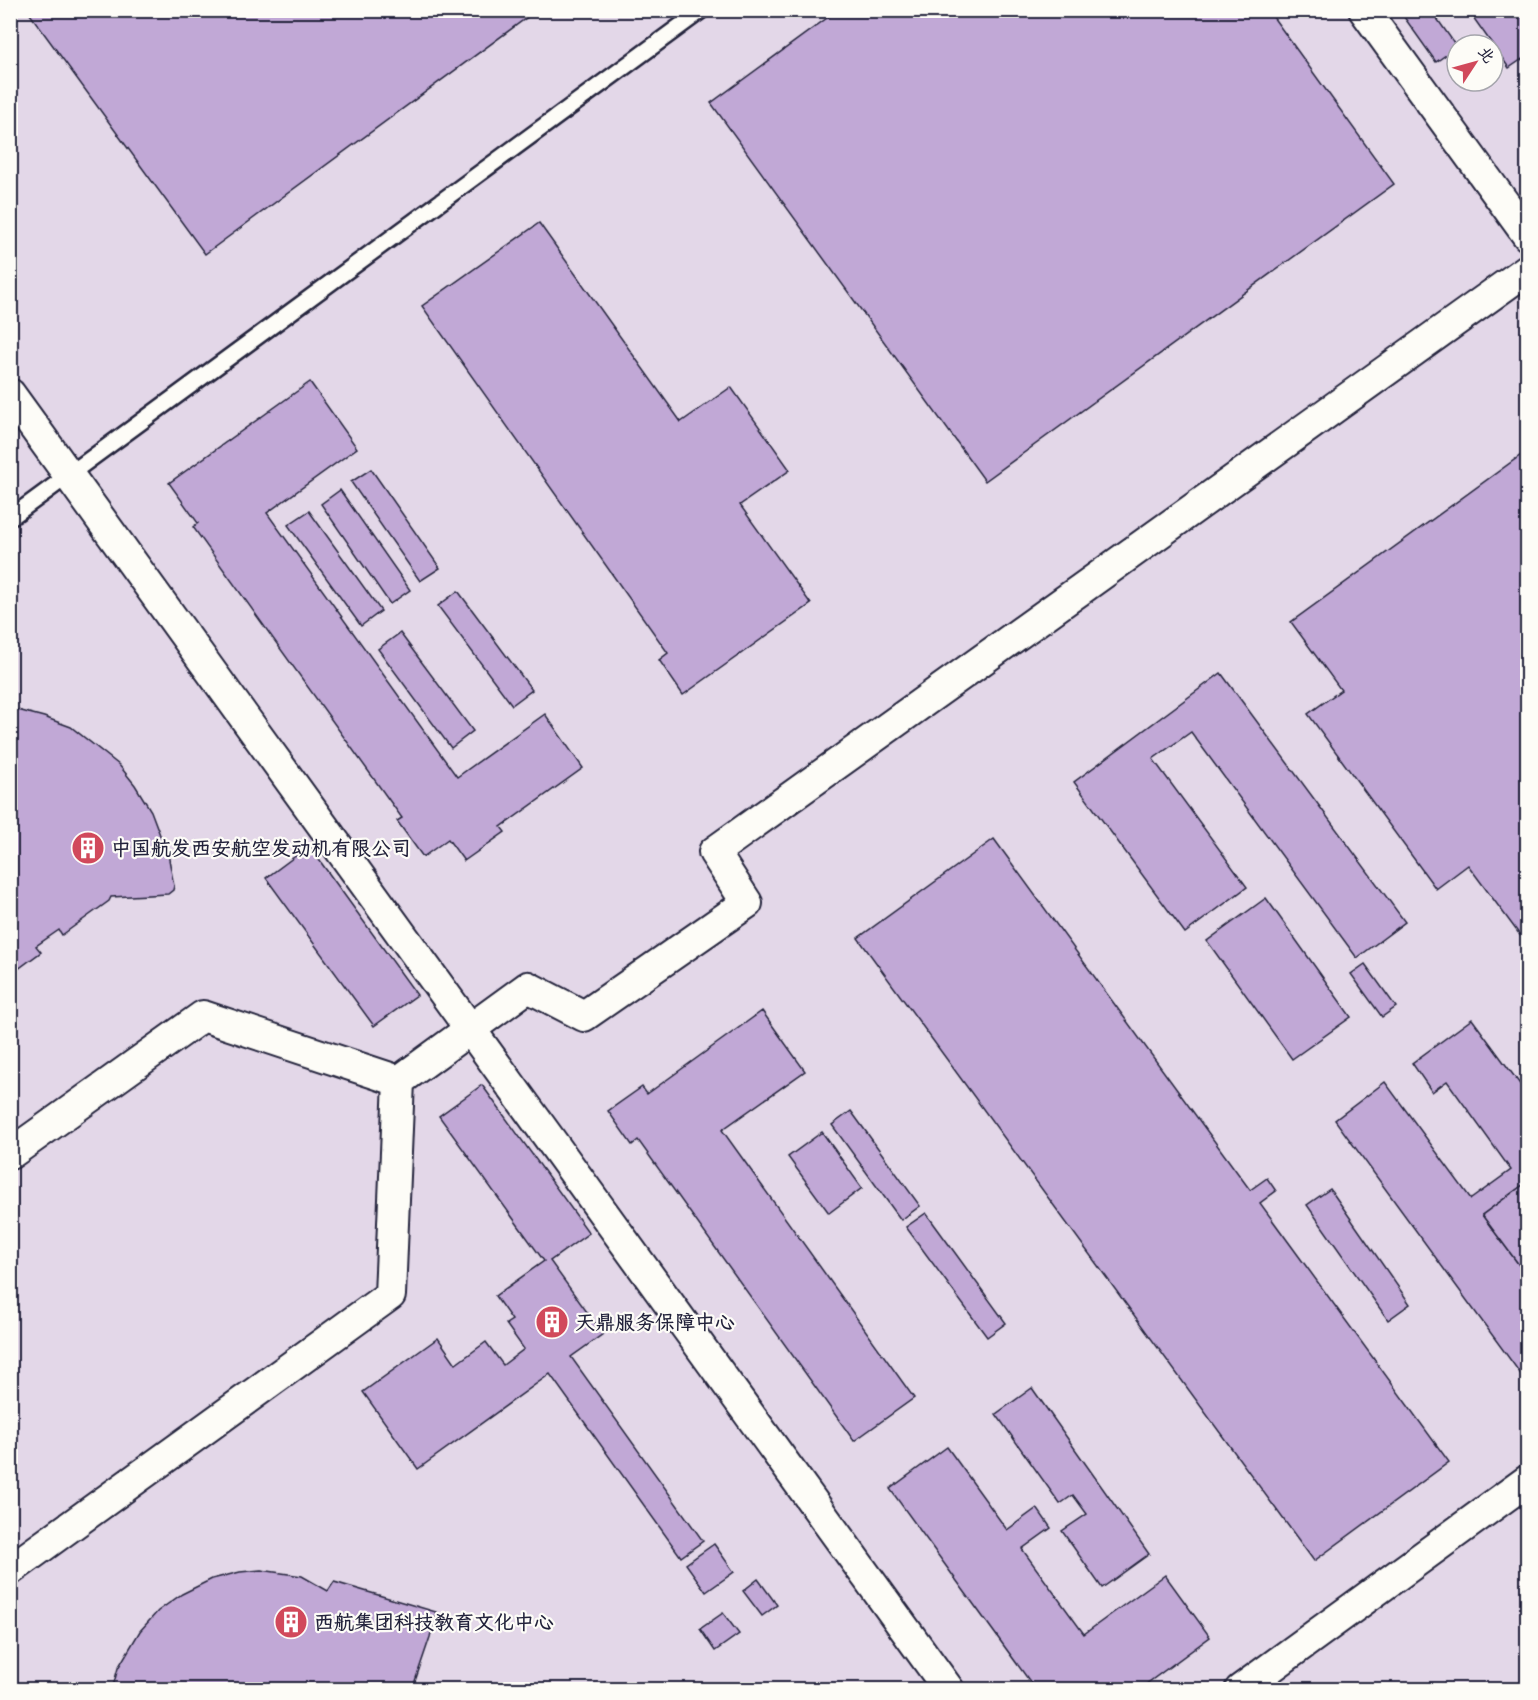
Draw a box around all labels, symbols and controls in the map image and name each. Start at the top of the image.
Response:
north arrow [1445,33,1505,93]
text: 北 [1471,41,1501,69]
building icon: 中国航发西安航空发动机有限公司 [70,830,106,866]
place label: 中国航发西安航空发动机有限公司 [111,834,411,866]
building icon: 天鼎服务保障中心 [534,1304,570,1340]
place label: 天鼎服务保障中心 [575,1308,735,1340]
building icon: 西航集团科技教育文化中心 [273,1604,309,1640]
place label: 西航集团科技教育文化中心 [314,1608,554,1640]

